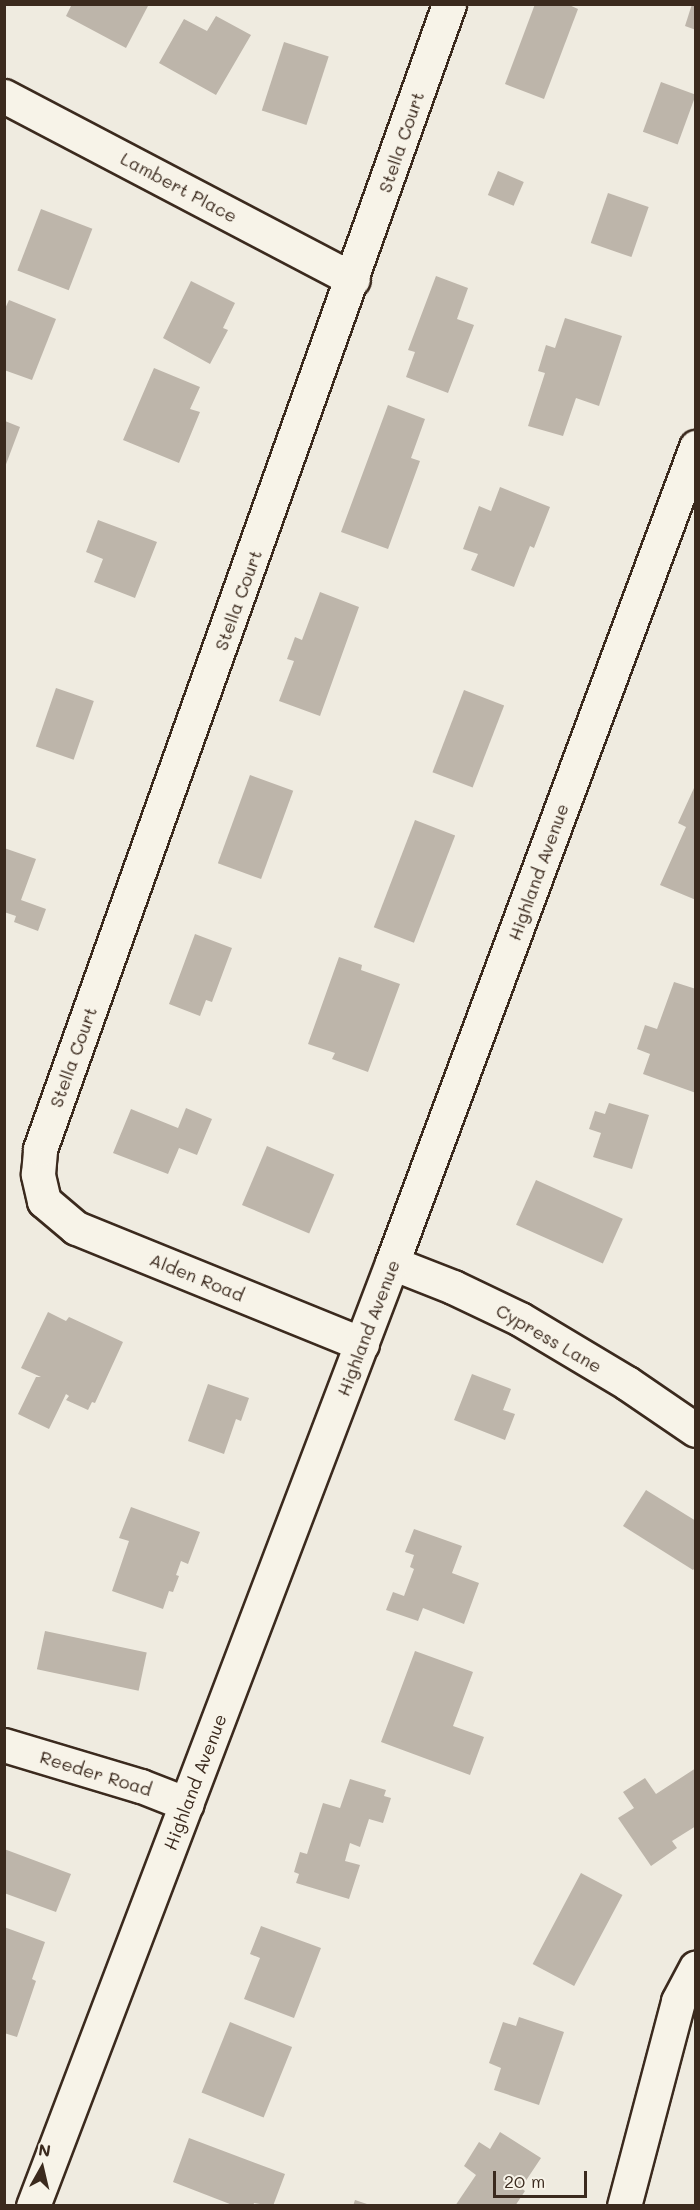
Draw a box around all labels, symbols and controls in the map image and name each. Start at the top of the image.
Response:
street label: Stella Court [374,89,428,195]
street label: Lambert Place [117,147,241,227]
street label: Stella Court [210,547,266,653]
street label: Highland Avenue [503,801,573,943]
street label: Stella Court [45,1004,101,1110]
street label: Alden Road [147,1248,247,1306]
street label: Highland Avenue [332,1257,404,1399]
street label: Cypress Lane [492,1299,606,1377]
street label: Highland Avenue [159,1711,231,1853]
street label: Reeder Road [37,1746,155,1800]
north arrow [12,2138,72,2198]
text: N [37,2138,52,2161]
scale bar [496,2159,590,2197]
text: 20 m [504,2169,545,2193]

